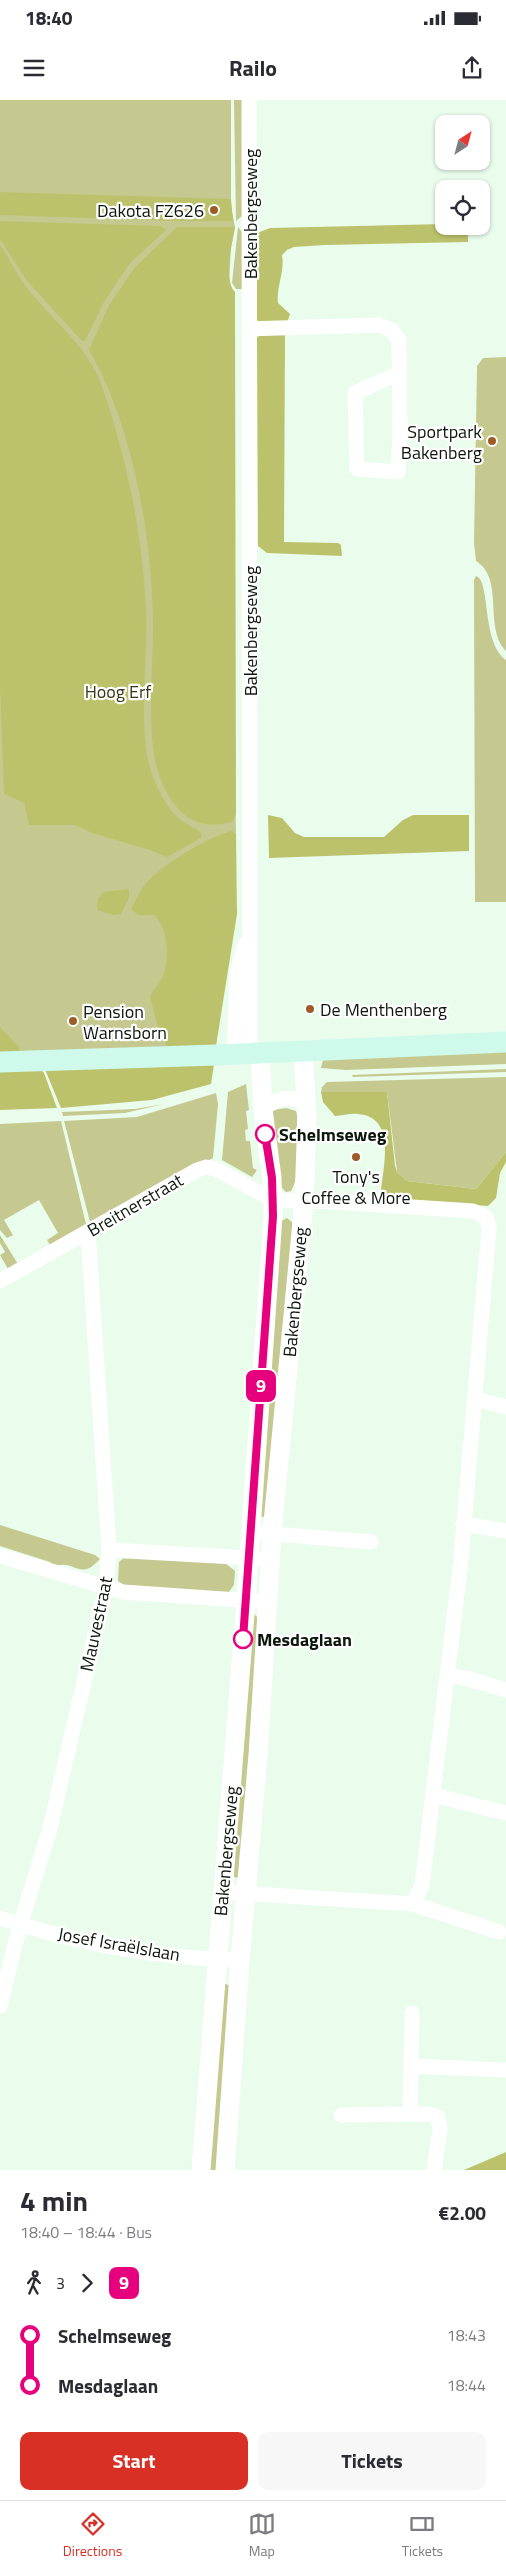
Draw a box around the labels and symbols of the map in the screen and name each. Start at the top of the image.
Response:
north arrow [435,115,490,170]
street label: Bakenbergseweg [237,149,264,279]
place label: Dakota FZ626 [97,197,204,224]
marker: Dakota FZ626 [208,204,220,216]
place label: Sportpark Bakenberg [401,418,482,466]
marker: Sportpark Bakenberg [486,435,498,447]
street label: Bakenbergseweg [237,566,264,696]
park label: Hoog Erf [85,678,151,705]
place label: De Menthenberg [320,996,447,1023]
place label: Pension Warnsborn [83,998,167,1046]
marker: De Menthenberg [304,1003,316,1015]
marker: Pension Warnsborn [67,1015,79,1027]
place label: Schelmseweg [279,1121,387,1148]
marker: Schelmseweg [255,1124,275,1144]
marker: Tony's Coffee & More [350,1151,362,1163]
place label: Tony's Coffee & More [301,1163,411,1211]
street label: Breitnerstraat [82,1166,189,1243]
street label: Bakenbergseweg [276,1226,314,1358]
line badge: 9 [245,1370,277,1402]
street label: Mauvestraat [73,1573,119,1674]
place label: Mesdaglaan [257,1626,352,1653]
marker: Mesdaglaan [233,1629,253,1649]
street label: Bakenbergseweg [207,1785,245,1917]
street label: Josef Israëlslaan [56,1920,182,1968]

